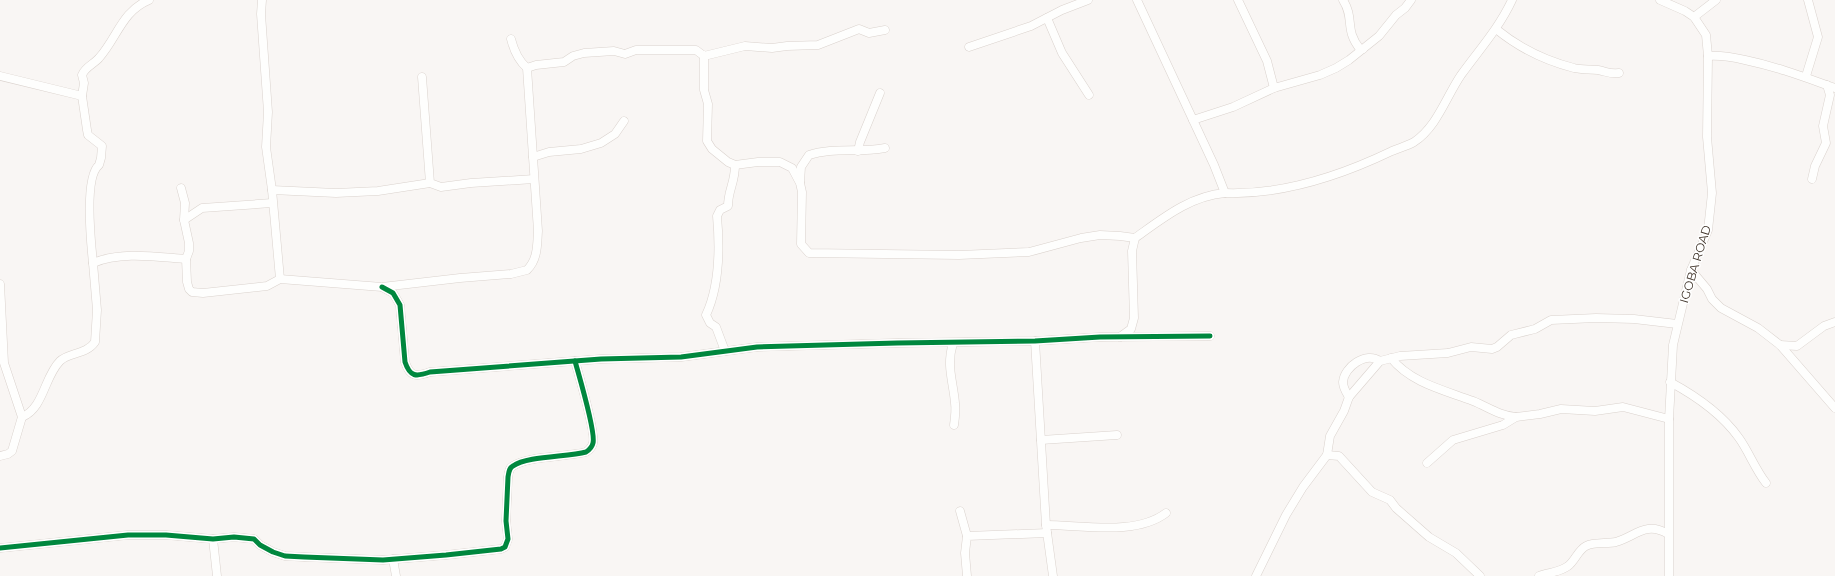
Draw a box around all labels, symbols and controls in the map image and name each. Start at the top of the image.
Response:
street label: IGOBA ROAD [1676,223,1714,305]

